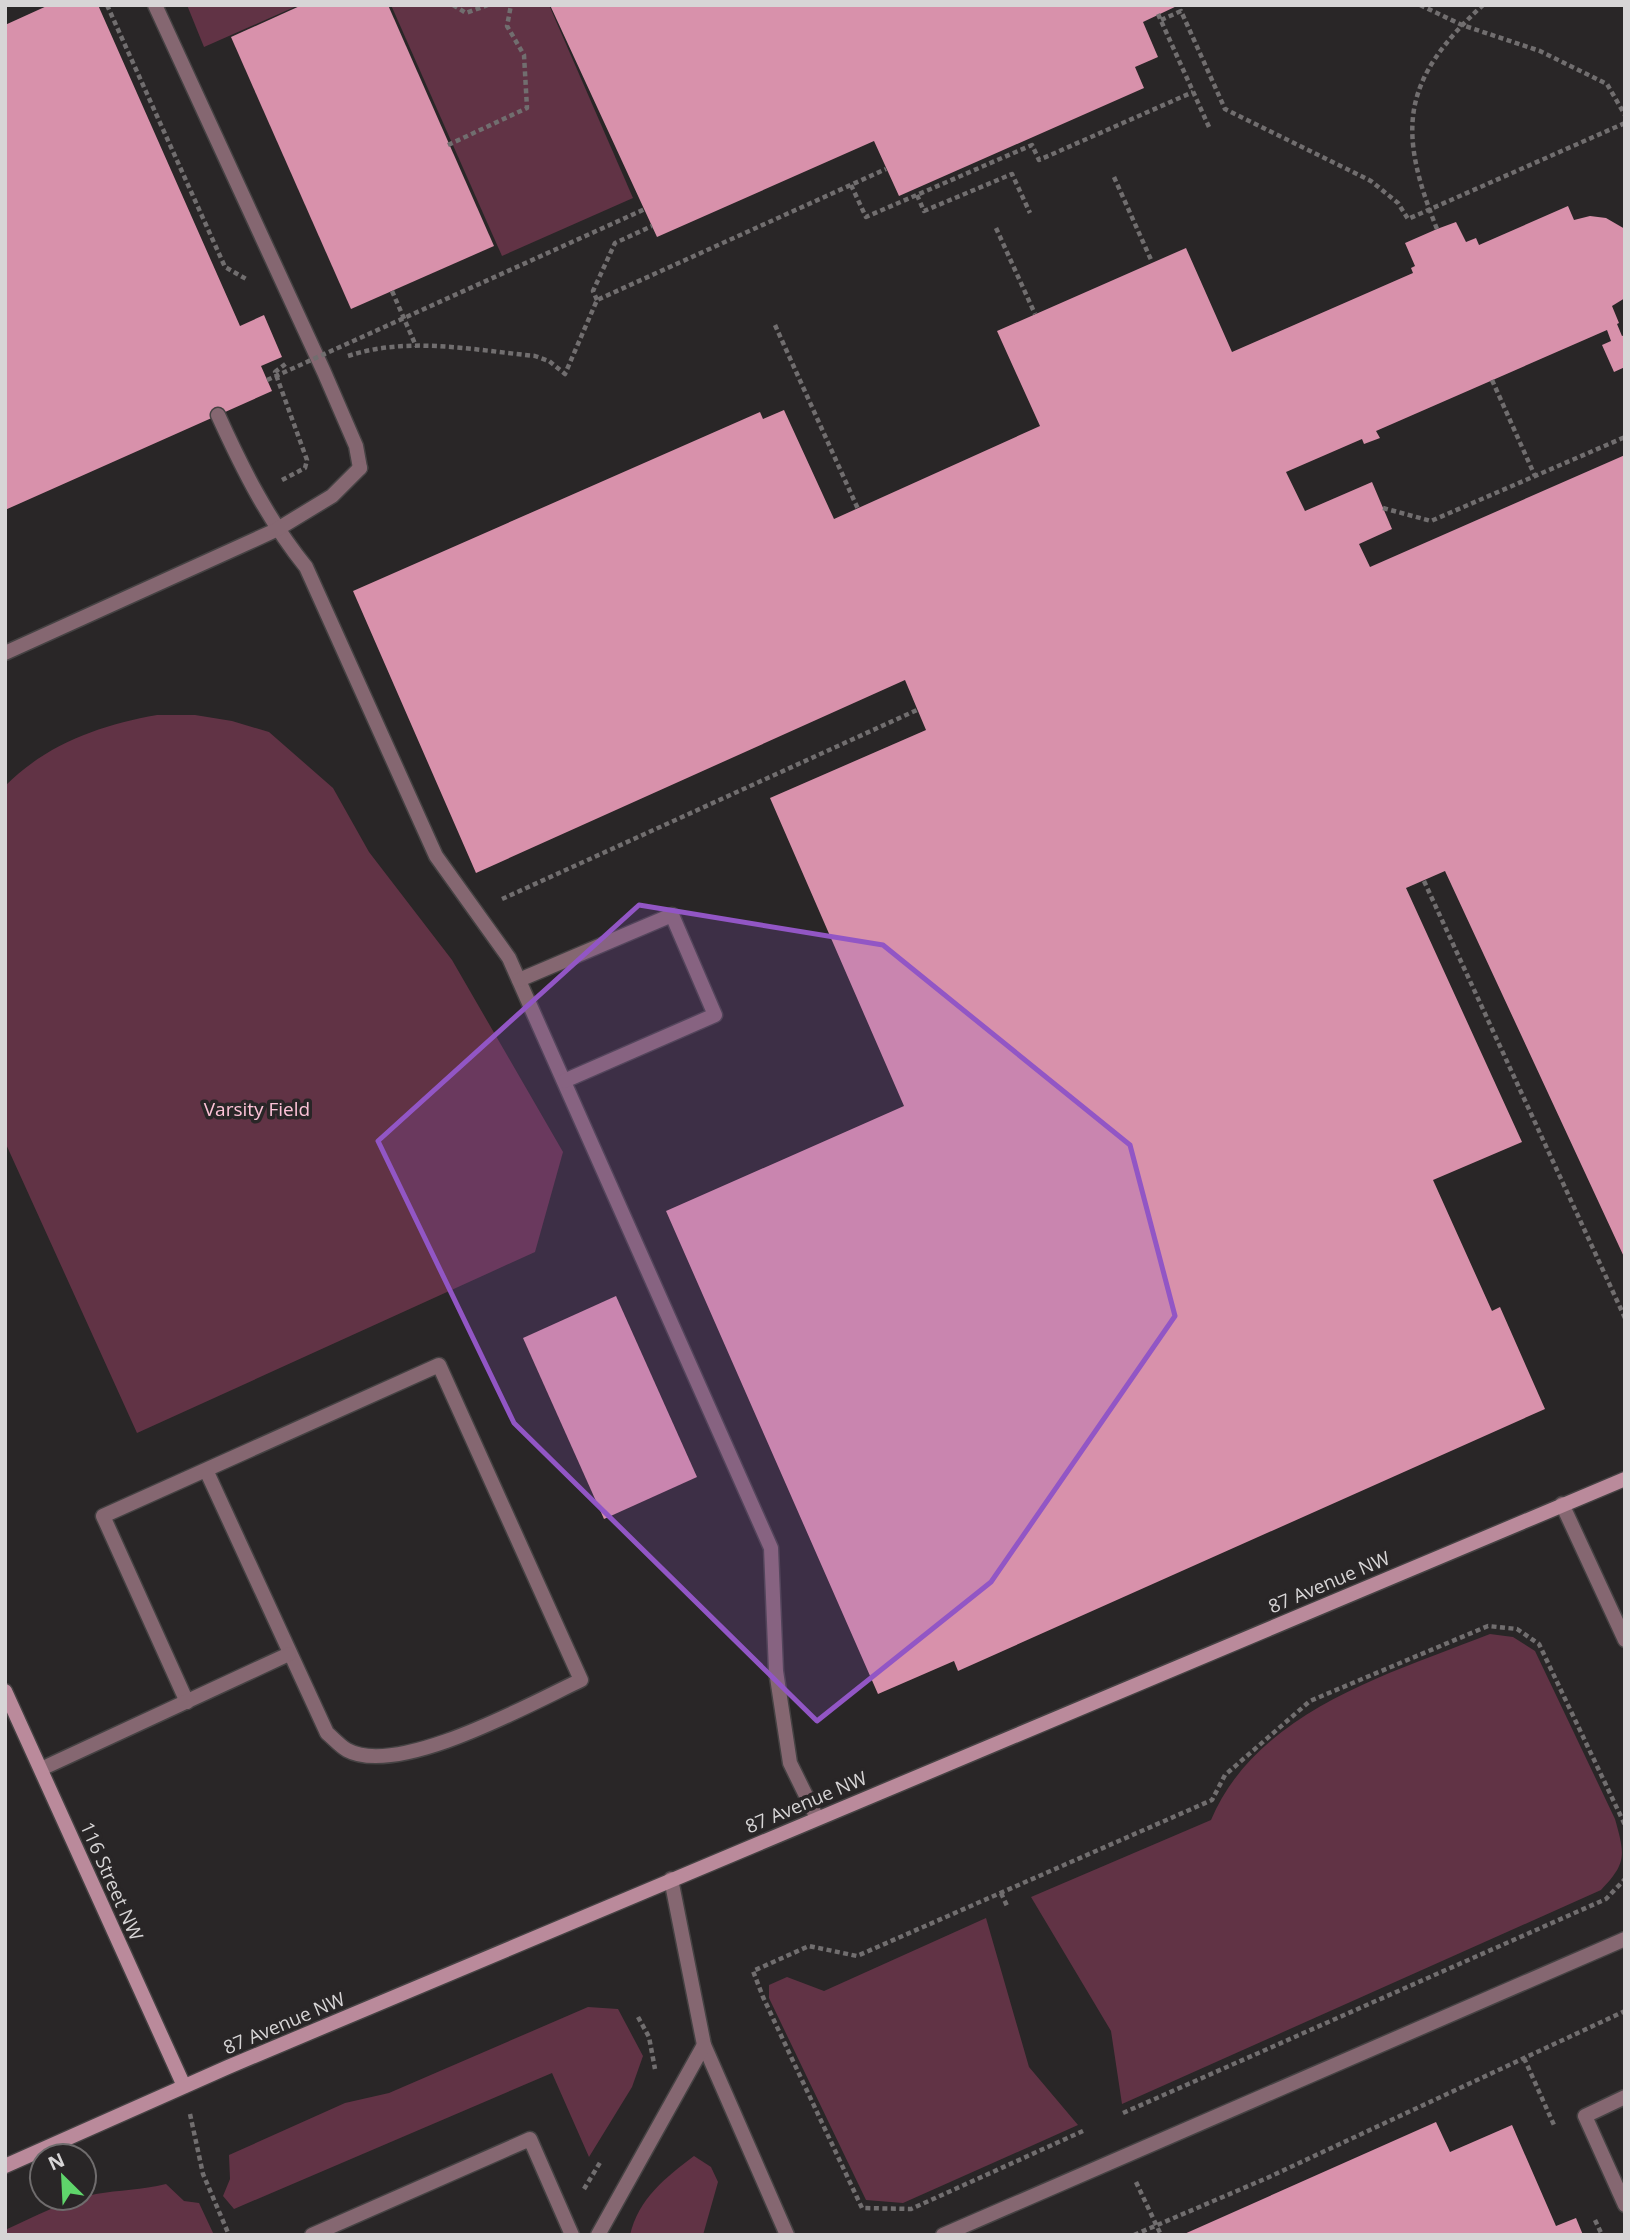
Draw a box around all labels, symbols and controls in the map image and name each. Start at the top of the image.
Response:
park label: Varsity Field [204,1096,310,1122]
street label: 87 Avenue NW [1264,1545,1394,1619]
street label: 87 Avenue NW [741,1765,871,1839]
street label: 116 Street NW [74,1818,150,1945]
street label: 87 Avenue NW [219,1986,349,2060]
north arrow [28,2142,98,2212]
text: N [44,2146,68,2176]

